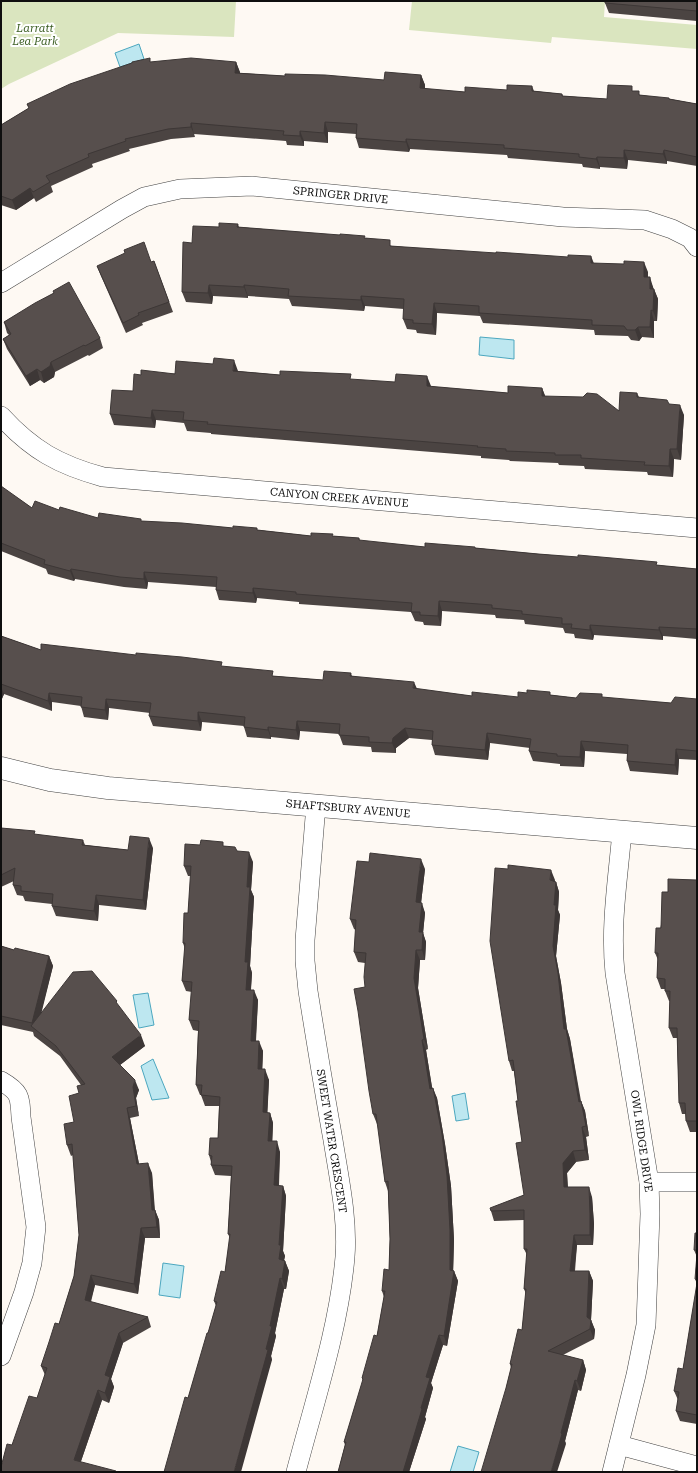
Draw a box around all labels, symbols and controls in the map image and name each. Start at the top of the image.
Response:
park label: Larratt Lea Park [11,22,58,48]
street label: SPRINGER DRIVE [292,184,389,207]
street label: CANYON CREEK AVENUE [270,485,409,510]
street label: SHAFTSBURY AVENUE [285,797,411,821]
street label: SWEET WATER CRESCENT [314,1068,349,1214]
street label: OWL RIDGE DRIVE [628,1089,655,1193]

